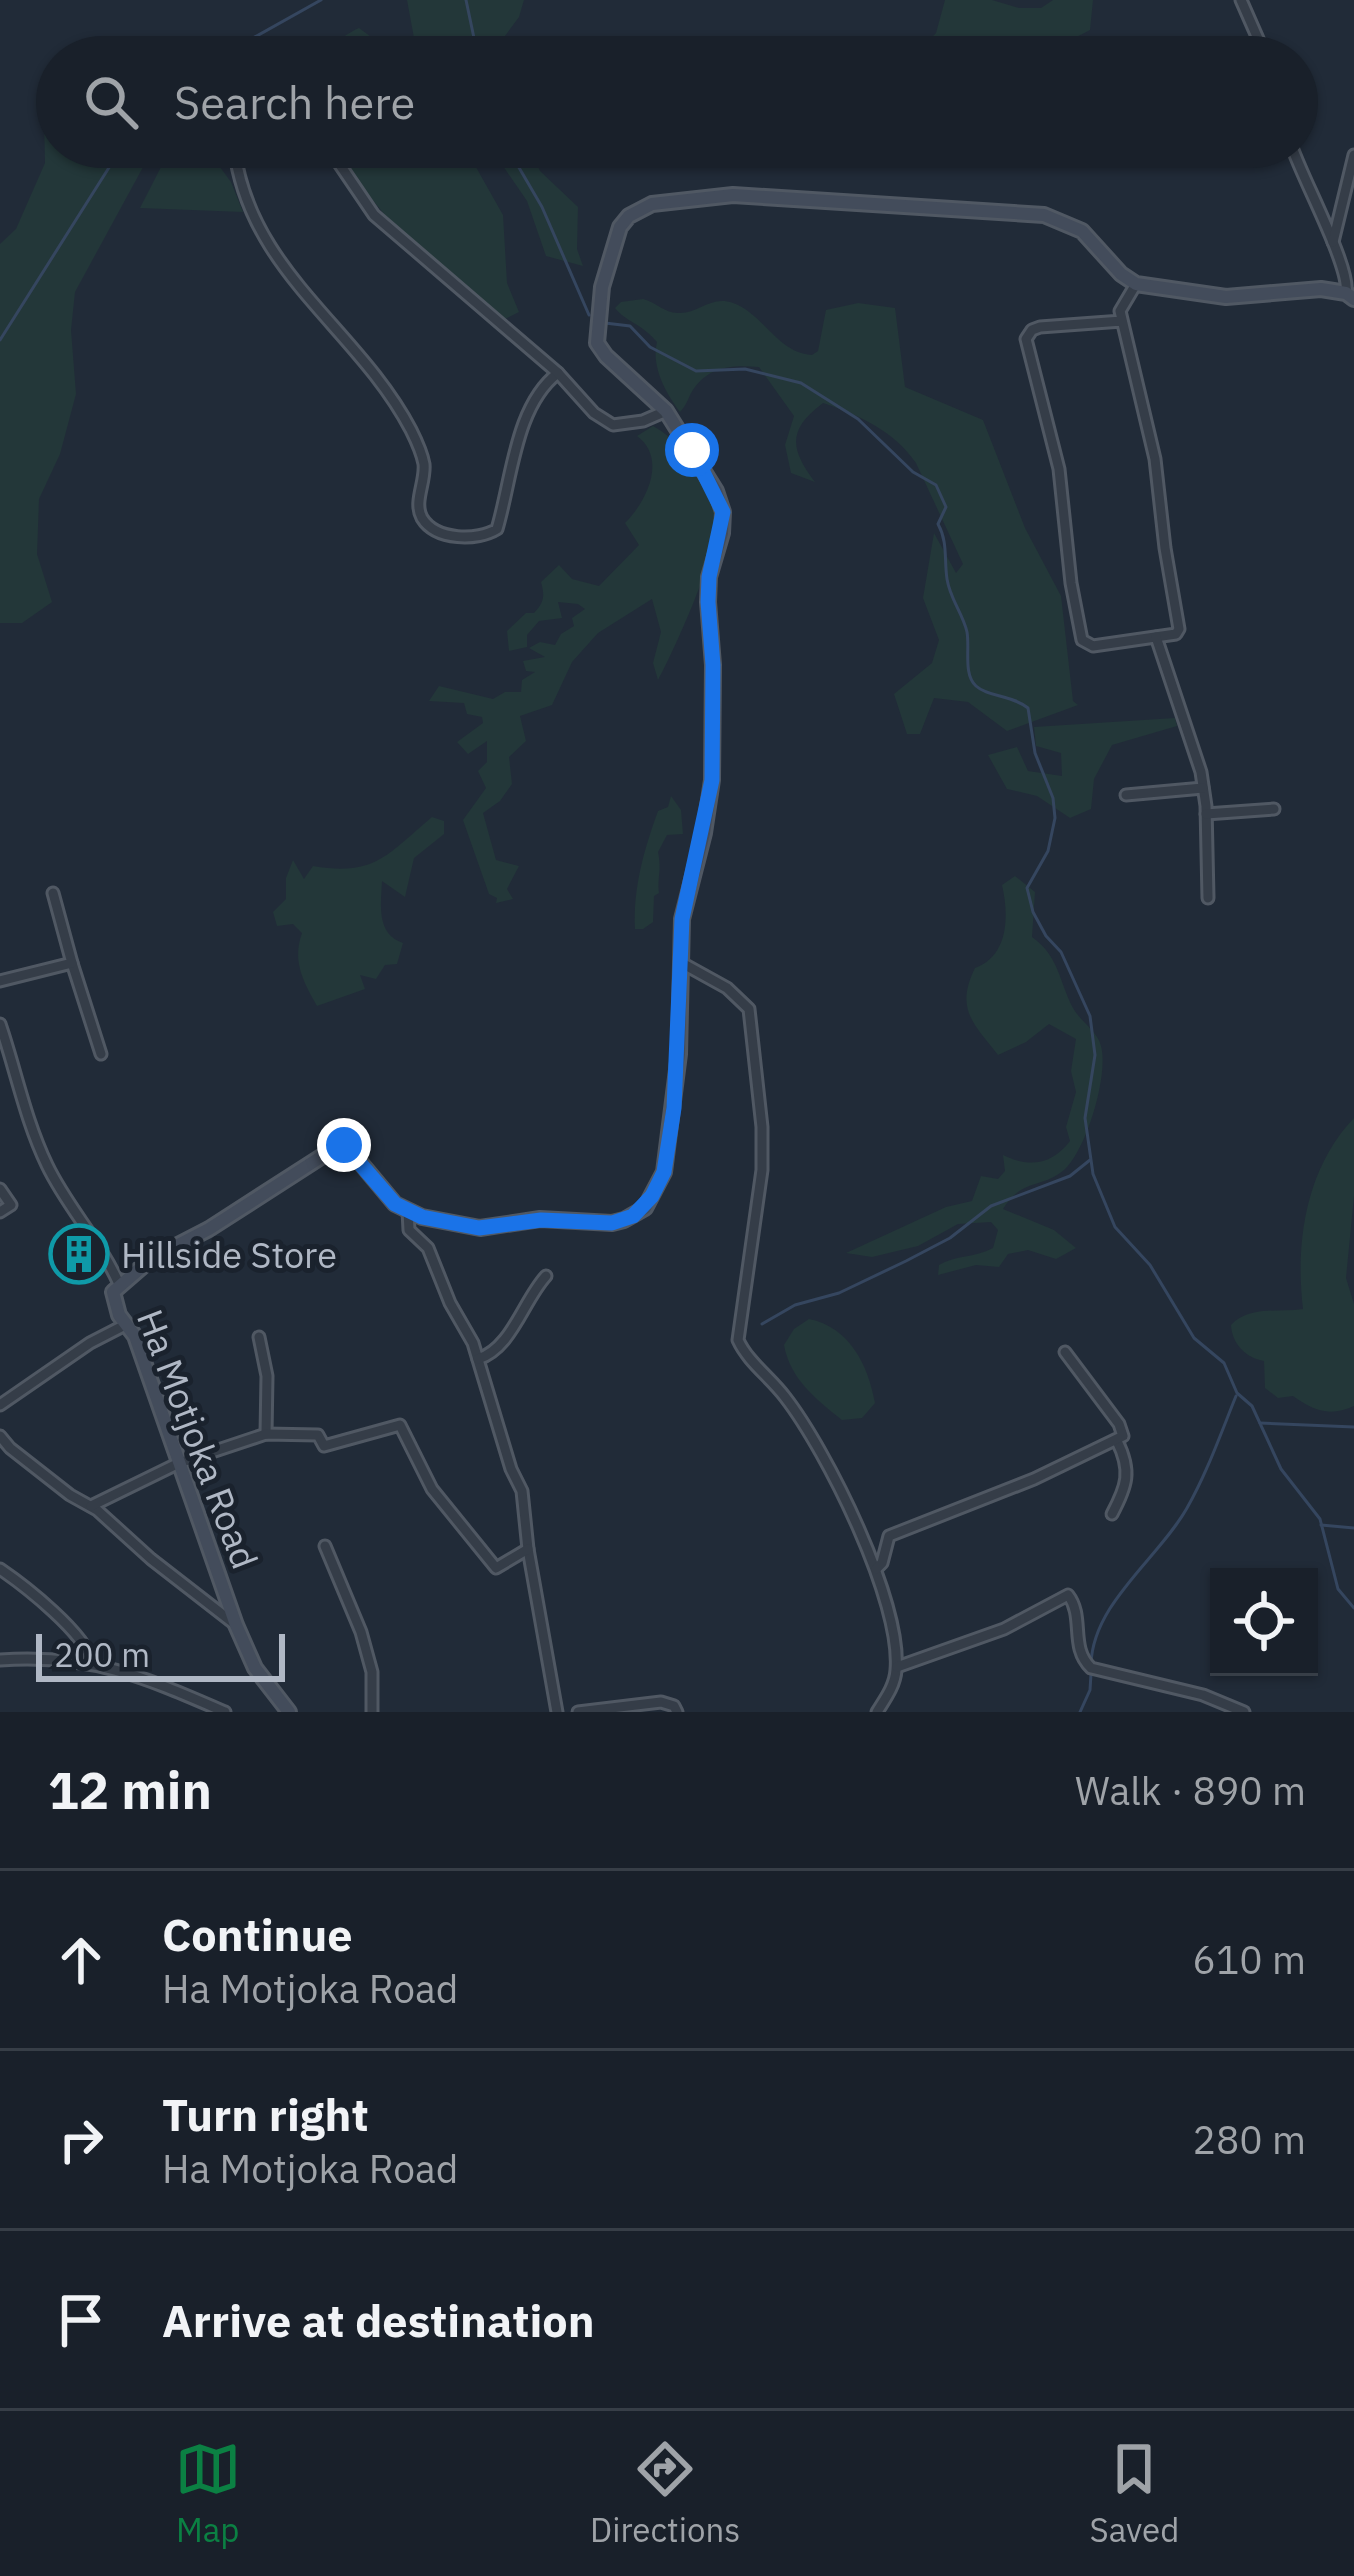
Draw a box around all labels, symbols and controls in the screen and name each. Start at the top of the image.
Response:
search box [36,36,1318,168]
icon: search [78,69,144,135]
text: Search here [174,73,415,131]
route start [665,423,719,477]
route end [317,1118,371,1172]
building icon: Hillside Store [48,1223,110,1285]
place label: Hillside Store [121,1231,337,1278]
street label: Ha Motjoka Road [127,1303,269,1575]
map controls [1210,1568,1318,1676]
button: locate [1210,1568,1318,1676]
scale bar [36,1628,285,1681]
text: 200 m [54,1633,150,1676]
text: 12 min [48,1757,212,1823]
text: Walk · 890 m [1075,1765,1306,1816]
text: Continue [162,1905,353,1963]
icon: ahead [48,1927,114,1993]
text: 610 m [1193,1934,1306,1985]
text: Ha Motjoka Road [162,1963,458,2014]
text: Turn right [162,2085,369,2143]
icon: right [48,2107,114,2173]
text: 280 m [1193,2114,1306,2165]
text: Ha Motjoka Road [162,2143,458,2194]
icon: arrive [48,2287,114,2353]
text: Arrive at destination [162,2291,595,2349]
tab: Map [175,2436,241,2551]
tab: Directions [590,2436,740,2551]
tab: Saved [1090,2436,1179,2551]

